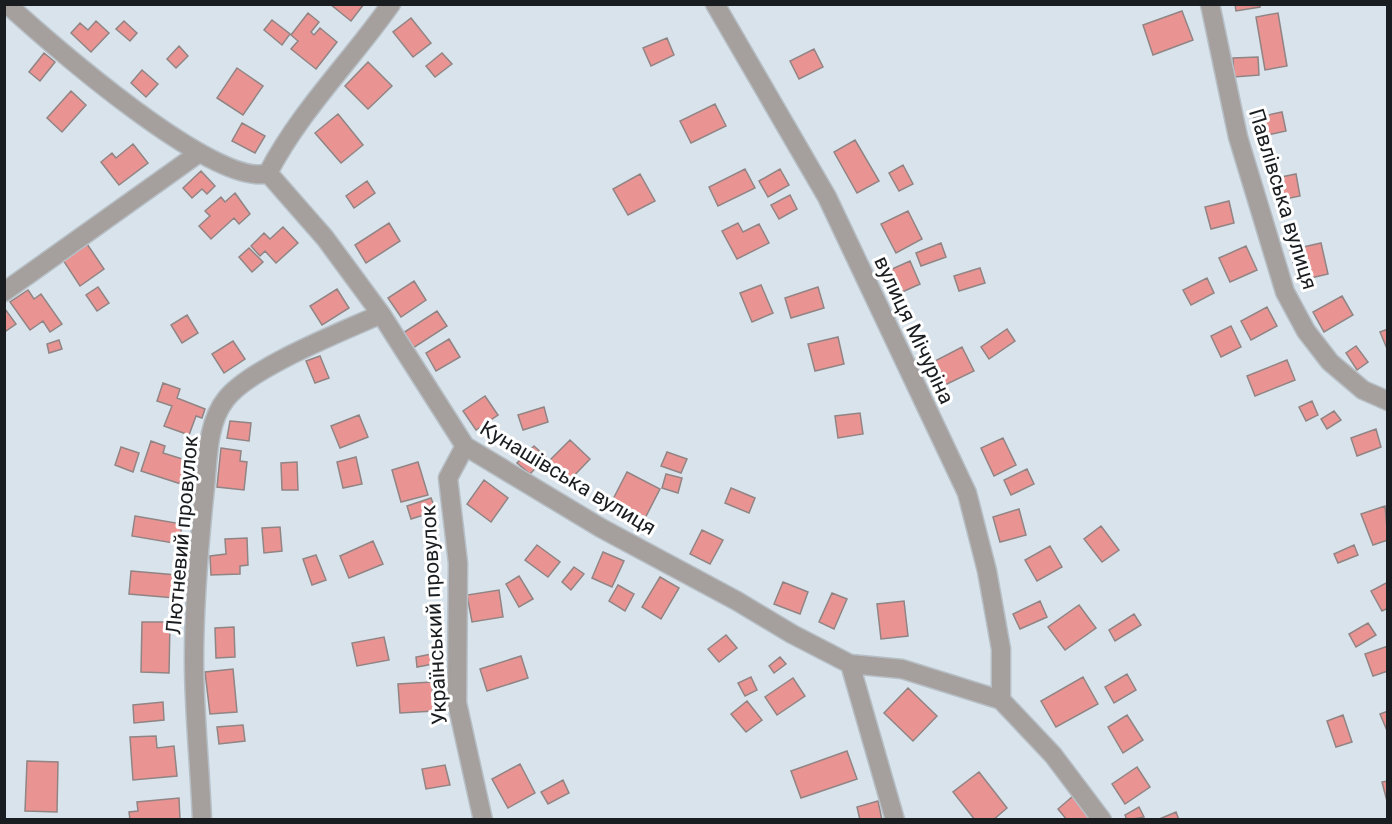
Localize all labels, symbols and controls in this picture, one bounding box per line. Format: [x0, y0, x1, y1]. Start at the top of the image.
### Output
street label: Павлівська вулиця [1244, 106, 1322, 292]
street label: вулиця Мічуріна [869, 252, 959, 408]
street label: Кунашівська вулиця [476, 416, 660, 540]
street label: Лютневий провулок [161, 434, 203, 635]
street label: Український провулок [416, 504, 452, 725]

